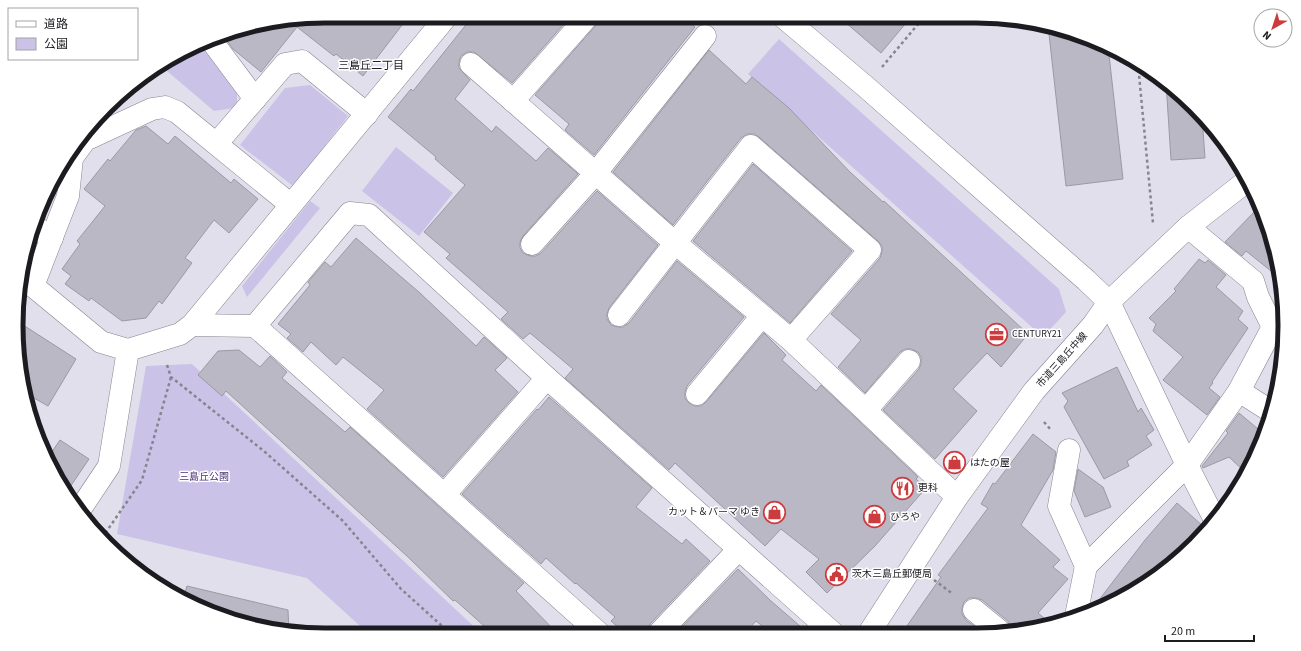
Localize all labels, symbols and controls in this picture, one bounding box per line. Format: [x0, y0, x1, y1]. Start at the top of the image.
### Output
legend [8, 8, 138, 60]
north arrow [1253, 8, 1293, 48]
text: 道路 [44, 16, 68, 33]
text: N [1259, 27, 1275, 44]
text: 公園 [44, 36, 68, 53]
district label: 三島丘二丁目 [338, 58, 404, 73]
office icon: CENTURY21 [983, 321, 1009, 347]
place label: CENTURY21 [1012, 327, 1062, 341]
street label: 市道三島丘中線 [1033, 329, 1091, 391]
shop icon: はたの屋 [942, 450, 968, 476]
place label: はたの屋 [970, 456, 1010, 470]
park label: 三島丘公園 [179, 470, 229, 484]
restaurant icon: 更科 [889, 475, 915, 501]
place label: 更科 [918, 481, 938, 495]
shop icon: カット＆パーマ ゆき [762, 499, 788, 525]
shop icon: ひろや [861, 504, 887, 530]
place label: カット＆パーマ ゆき [668, 505, 760, 519]
place label: ひろや [890, 510, 920, 524]
public building icon: 茨木三島丘郵便局 [824, 561, 850, 587]
place label: 茨木三島丘郵便局 [852, 567, 932, 581]
scale bar [1165, 617, 1254, 643]
text: 20 m [1171, 623, 1195, 640]

